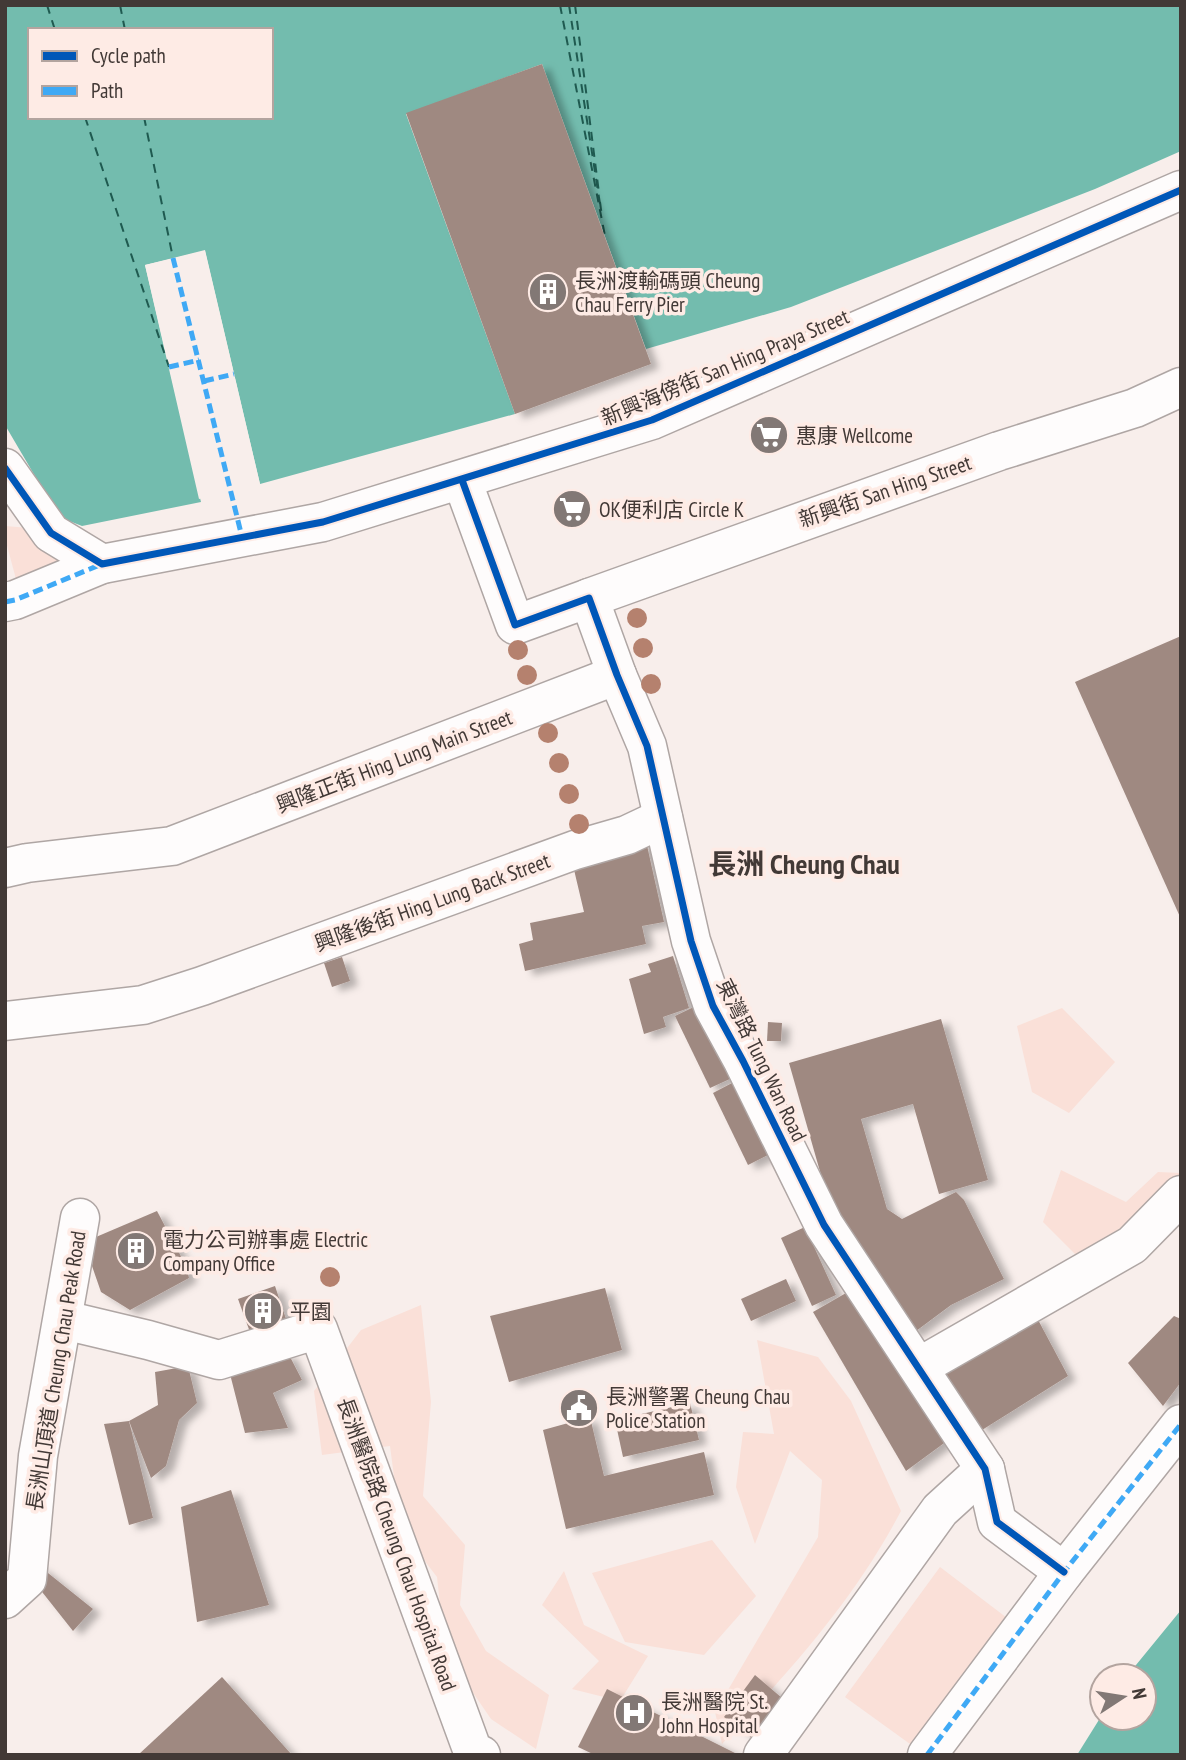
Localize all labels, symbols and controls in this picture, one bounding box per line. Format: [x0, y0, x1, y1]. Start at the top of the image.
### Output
legend [28, 28, 273, 119]
text: Cycle path [91, 42, 166, 69]
text: Path [91, 77, 123, 104]
place label: 長洲渡輸碼頭 Cheung Chau Ferry Pier [575, 267, 760, 318]
building icon: 長洲渡輸碼頭 Cheung Chau Ferry Pier [527, 271, 569, 313]
street label: 新興海傍街 San Hing Praya Street [597, 302, 853, 431]
supermarket icon: 惠康 Wellcome [748, 414, 790, 456]
place label: 惠康 Wellcome [796, 422, 913, 449]
street label: 新興街 San Hing Street [795, 449, 975, 533]
supermarket icon: OK便利店 Circle K [551, 488, 593, 530]
place label: OK便利店 Circle K [599, 496, 744, 523]
street label: 興隆正街 Hing Lung Main Street [272, 703, 516, 819]
district label: 長洲 Cheung Chau [708, 845, 900, 882]
street label: 興隆後街 Hing Lung Back Street [311, 847, 554, 957]
street label: 東灣路 Tung Wan Road [711, 974, 813, 1146]
place label: 電力公司辦事處 Electric Company Office [163, 1226, 368, 1277]
street label: 長洲山頂道 Cheung Chau Peak Road [20, 1229, 92, 1513]
building icon: 電力公司辦事處 Electric Company Office [115, 1230, 157, 1272]
building icon: 平園 [242, 1290, 284, 1332]
place label: 平園 [290, 1298, 332, 1325]
place label: 長洲警署 Cheung Chau Police Station [606, 1383, 790, 1434]
public building icon: 長洲警署 Cheung Chau Police Station [558, 1387, 600, 1429]
street label: 長洲醫院路 Cheung Chau Hospital Road [331, 1394, 463, 1694]
north arrow [1088, 1662, 1158, 1732]
text: N [1127, 1686, 1152, 1701]
place label: 長洲醫院 St. John Hospital [660, 1688, 768, 1739]
hospital icon: 長洲醫院 St. John Hospital [613, 1692, 655, 1734]

